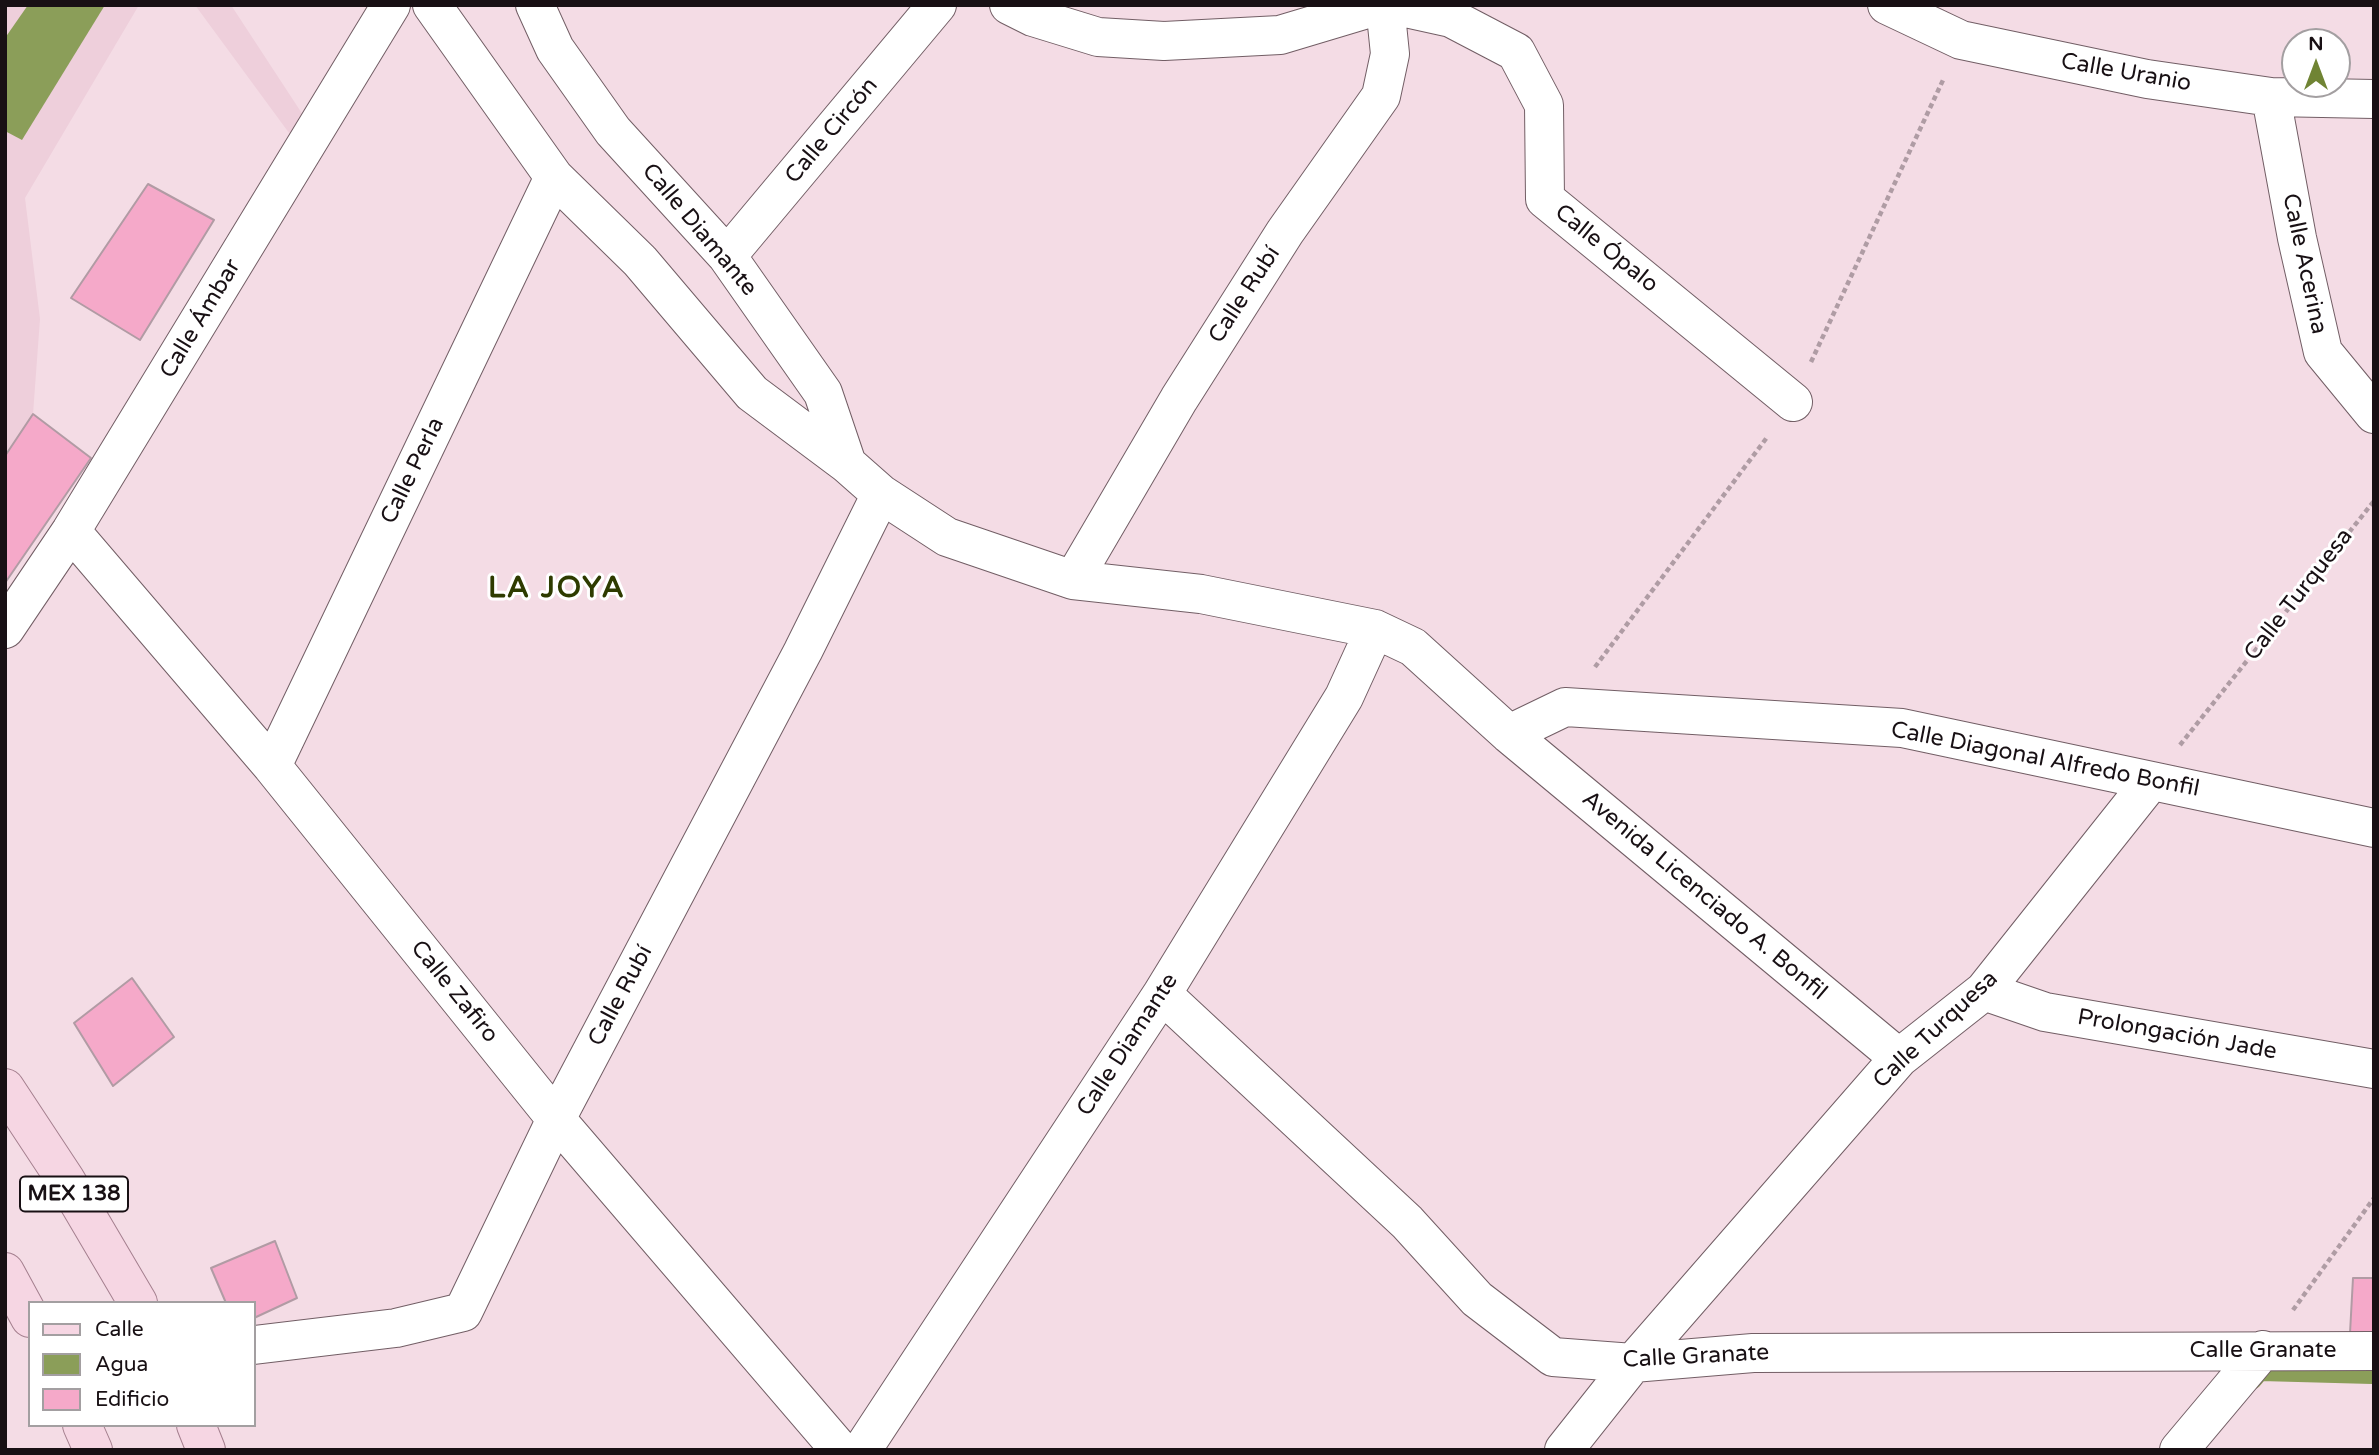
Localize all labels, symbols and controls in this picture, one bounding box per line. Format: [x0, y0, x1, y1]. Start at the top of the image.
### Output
north arrow [2281, 28, 2351, 98]
text: N [2308, 33, 2324, 55]
street label: Calle Uranio [2059, 48, 2193, 98]
street label: Calle Circón [780, 72, 884, 190]
street label: Calle Diamante [636, 158, 762, 302]
street label: Calle Acerina [2276, 191, 2332, 337]
street label: Calle Ópalo [1549, 199, 1663, 299]
street label: Calle Rubí [1203, 241, 1287, 349]
street label: Calle Ámbar [155, 255, 247, 383]
street label: Calle Perla [375, 413, 451, 529]
street label: Calle Turquesa [2239, 523, 2359, 667]
district label: LA JOYA [489, 571, 625, 607]
street label: Calle Diagonal Alfredo Bonfil [1888, 717, 2202, 803]
street label: Avenida Licenciado A. Bonfil [1576, 785, 1832, 1007]
street label: Calle Zafiro [404, 935, 504, 1049]
street label: Calle Rubí [583, 941, 659, 1051]
street label: Calle Turquesa [1868, 965, 2004, 1095]
street label: Calle Diamante [1072, 969, 1184, 1121]
street label: Prolongación Jade [2075, 1004, 2279, 1066]
road number: MEX 138 [20, 1176, 128, 1212]
legend [28, 1301, 256, 1427]
text: Calle [95, 1317, 144, 1342]
street label: Calle Granate [2190, 1337, 2336, 1365]
street label: Calle Granate [1622, 1339, 1770, 1375]
text: Agua [95, 1352, 148, 1377]
text: Edificio [95, 1387, 169, 1412]

